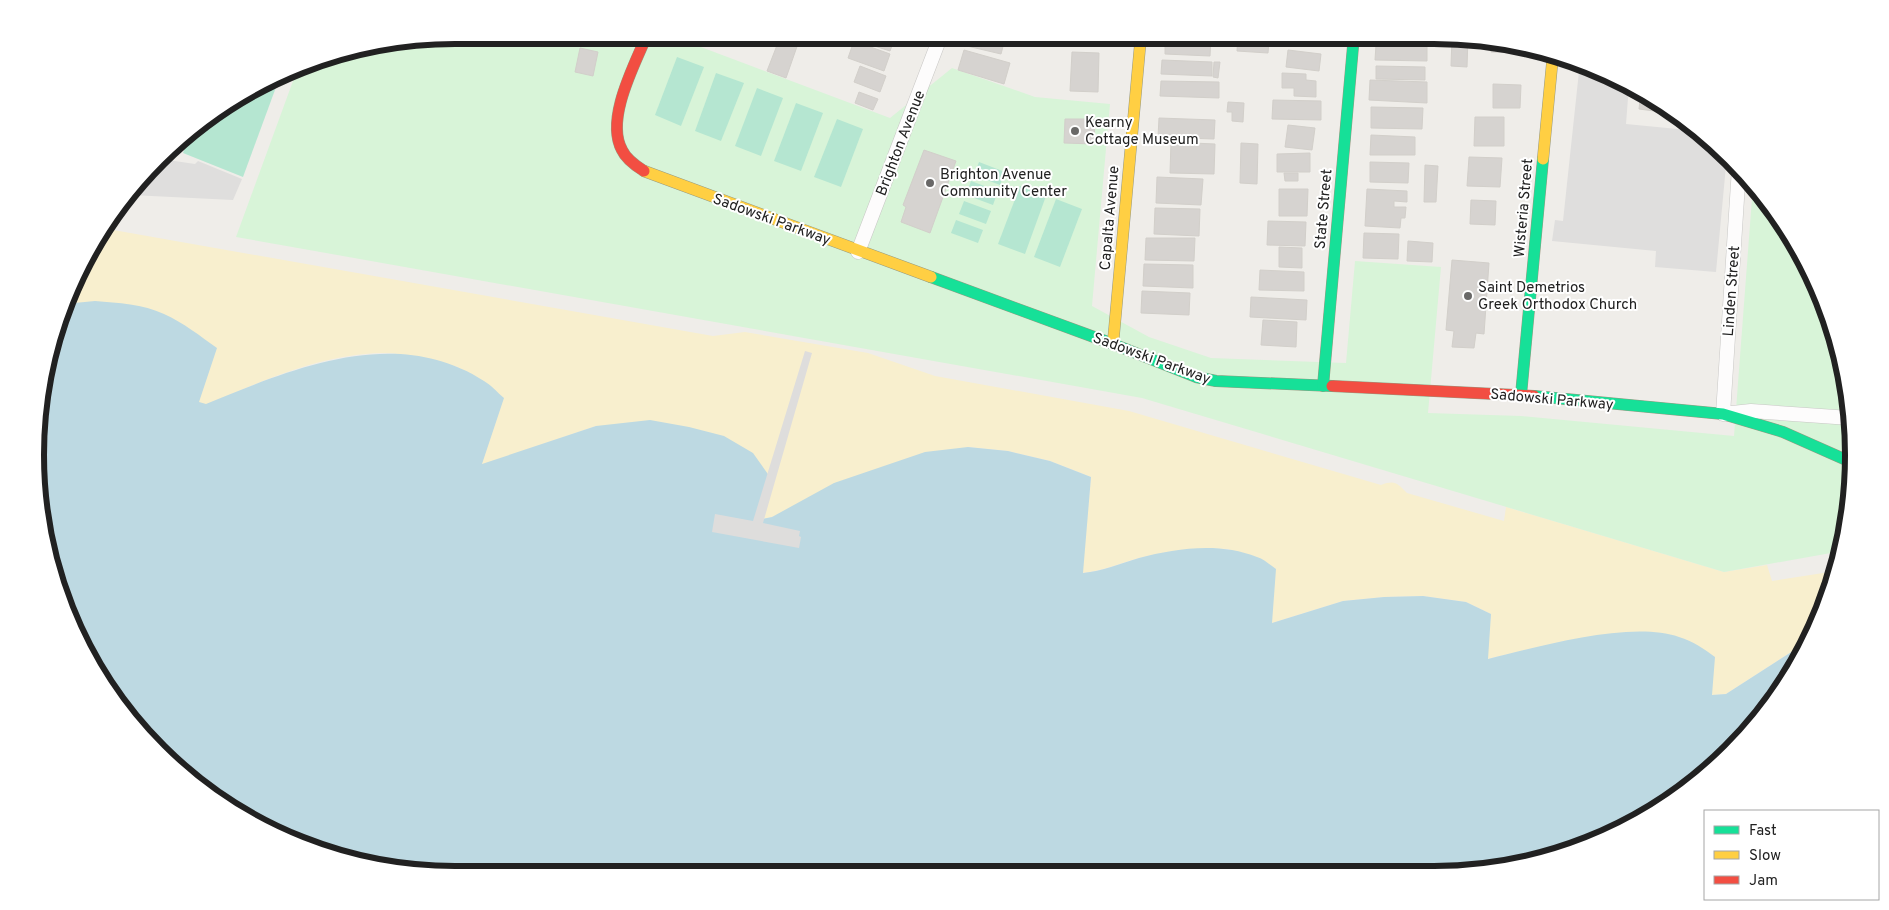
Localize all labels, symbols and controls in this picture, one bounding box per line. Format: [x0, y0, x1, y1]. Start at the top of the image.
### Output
street label: Brighton Avenue [873, 88, 930, 199]
place label: Kearny Cottage Museum [1085, 114, 1199, 150]
marker: Kearny Cottage Museum [1069, 125, 1081, 137]
street label: Wisteria Street [1511, 158, 1538, 258]
street label: Capalta Avenue [1096, 165, 1125, 271]
place label: Brighton Avenue Community Center [940, 166, 1067, 202]
street label: State Street [1312, 168, 1337, 250]
marker: Brighton Avenue Community Center [924, 177, 936, 189]
street label: Sadowski Parkway [710, 190, 833, 251]
street label: Linden Street [1720, 245, 1745, 337]
place label: Saint Demetrios Greek Orthodox Church [1478, 279, 1637, 315]
marker: Saint Demetrios Greek Orthodox Church [1462, 290, 1474, 302]
street label: Sadowski Parkway [1090, 329, 1213, 390]
street label: Sadowski Parkway [1489, 386, 1614, 415]
legend [1704, 810, 1879, 900]
text: Fast [1749, 822, 1777, 841]
text: Slow [1749, 847, 1781, 866]
text: Jam [1749, 872, 1778, 891]

